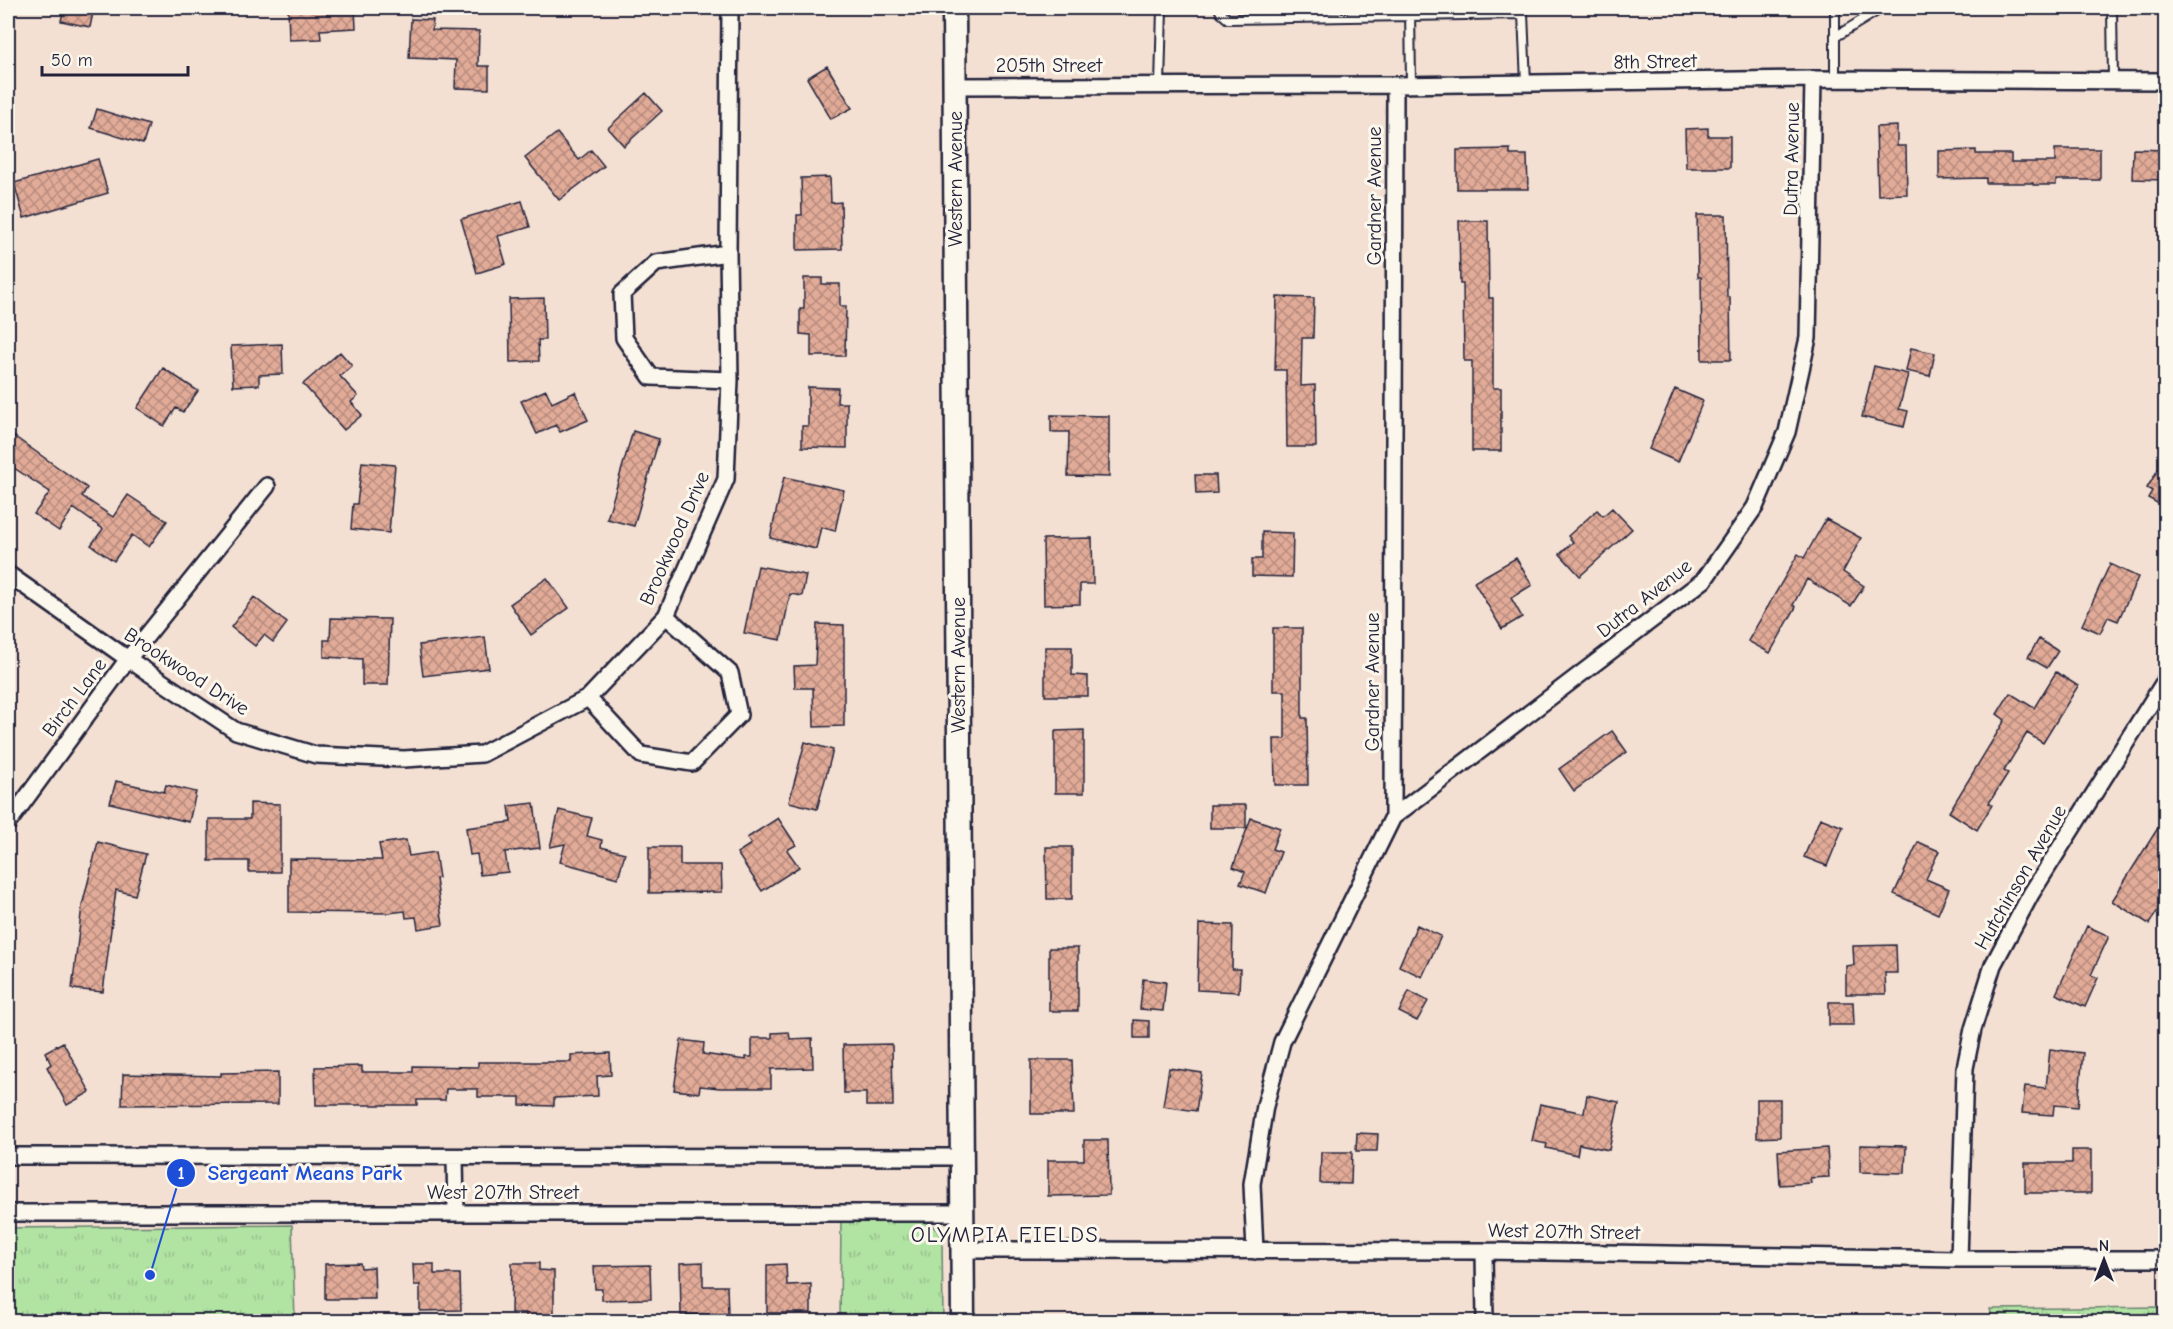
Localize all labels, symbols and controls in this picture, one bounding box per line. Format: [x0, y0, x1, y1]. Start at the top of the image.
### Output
scale bar [42, 39, 188, 77]
street label: 8th Street [1613, 49, 1698, 74]
text: 50 m [51, 50, 93, 71]
street label: 205th Street [996, 54, 1104, 77]
street label: Dutra Avenue [1779, 102, 1804, 216]
street label: Western Avenue [944, 111, 967, 247]
street label: Gardner Avenue [1363, 126, 1386, 266]
street label: Brookwood Drive [635, 468, 714, 609]
street label: Dutra Avenue [1592, 554, 1696, 643]
street label: Western Avenue [947, 597, 970, 733]
street label: Gardner Avenue [1361, 612, 1384, 752]
street label: Brookwood Drive [120, 623, 253, 720]
street label: Birch Lane [37, 653, 111, 741]
street label: Hutchinson Avenue [1970, 801, 2071, 954]
callout: Sergeant Means Park [166, 1153, 414, 1192]
text: Sergeant Means Park [208, 1161, 403, 1185]
text: 1 [177, 1163, 185, 1184]
street label: West 207th Street [427, 1181, 580, 1204]
street label: West 207th Street [1488, 1219, 1641, 1244]
district label: OLYMPIA FIELDS [911, 1222, 1099, 1248]
north arrow [2074, 1230, 2134, 1290]
text: N [2099, 1237, 2109, 1255]

